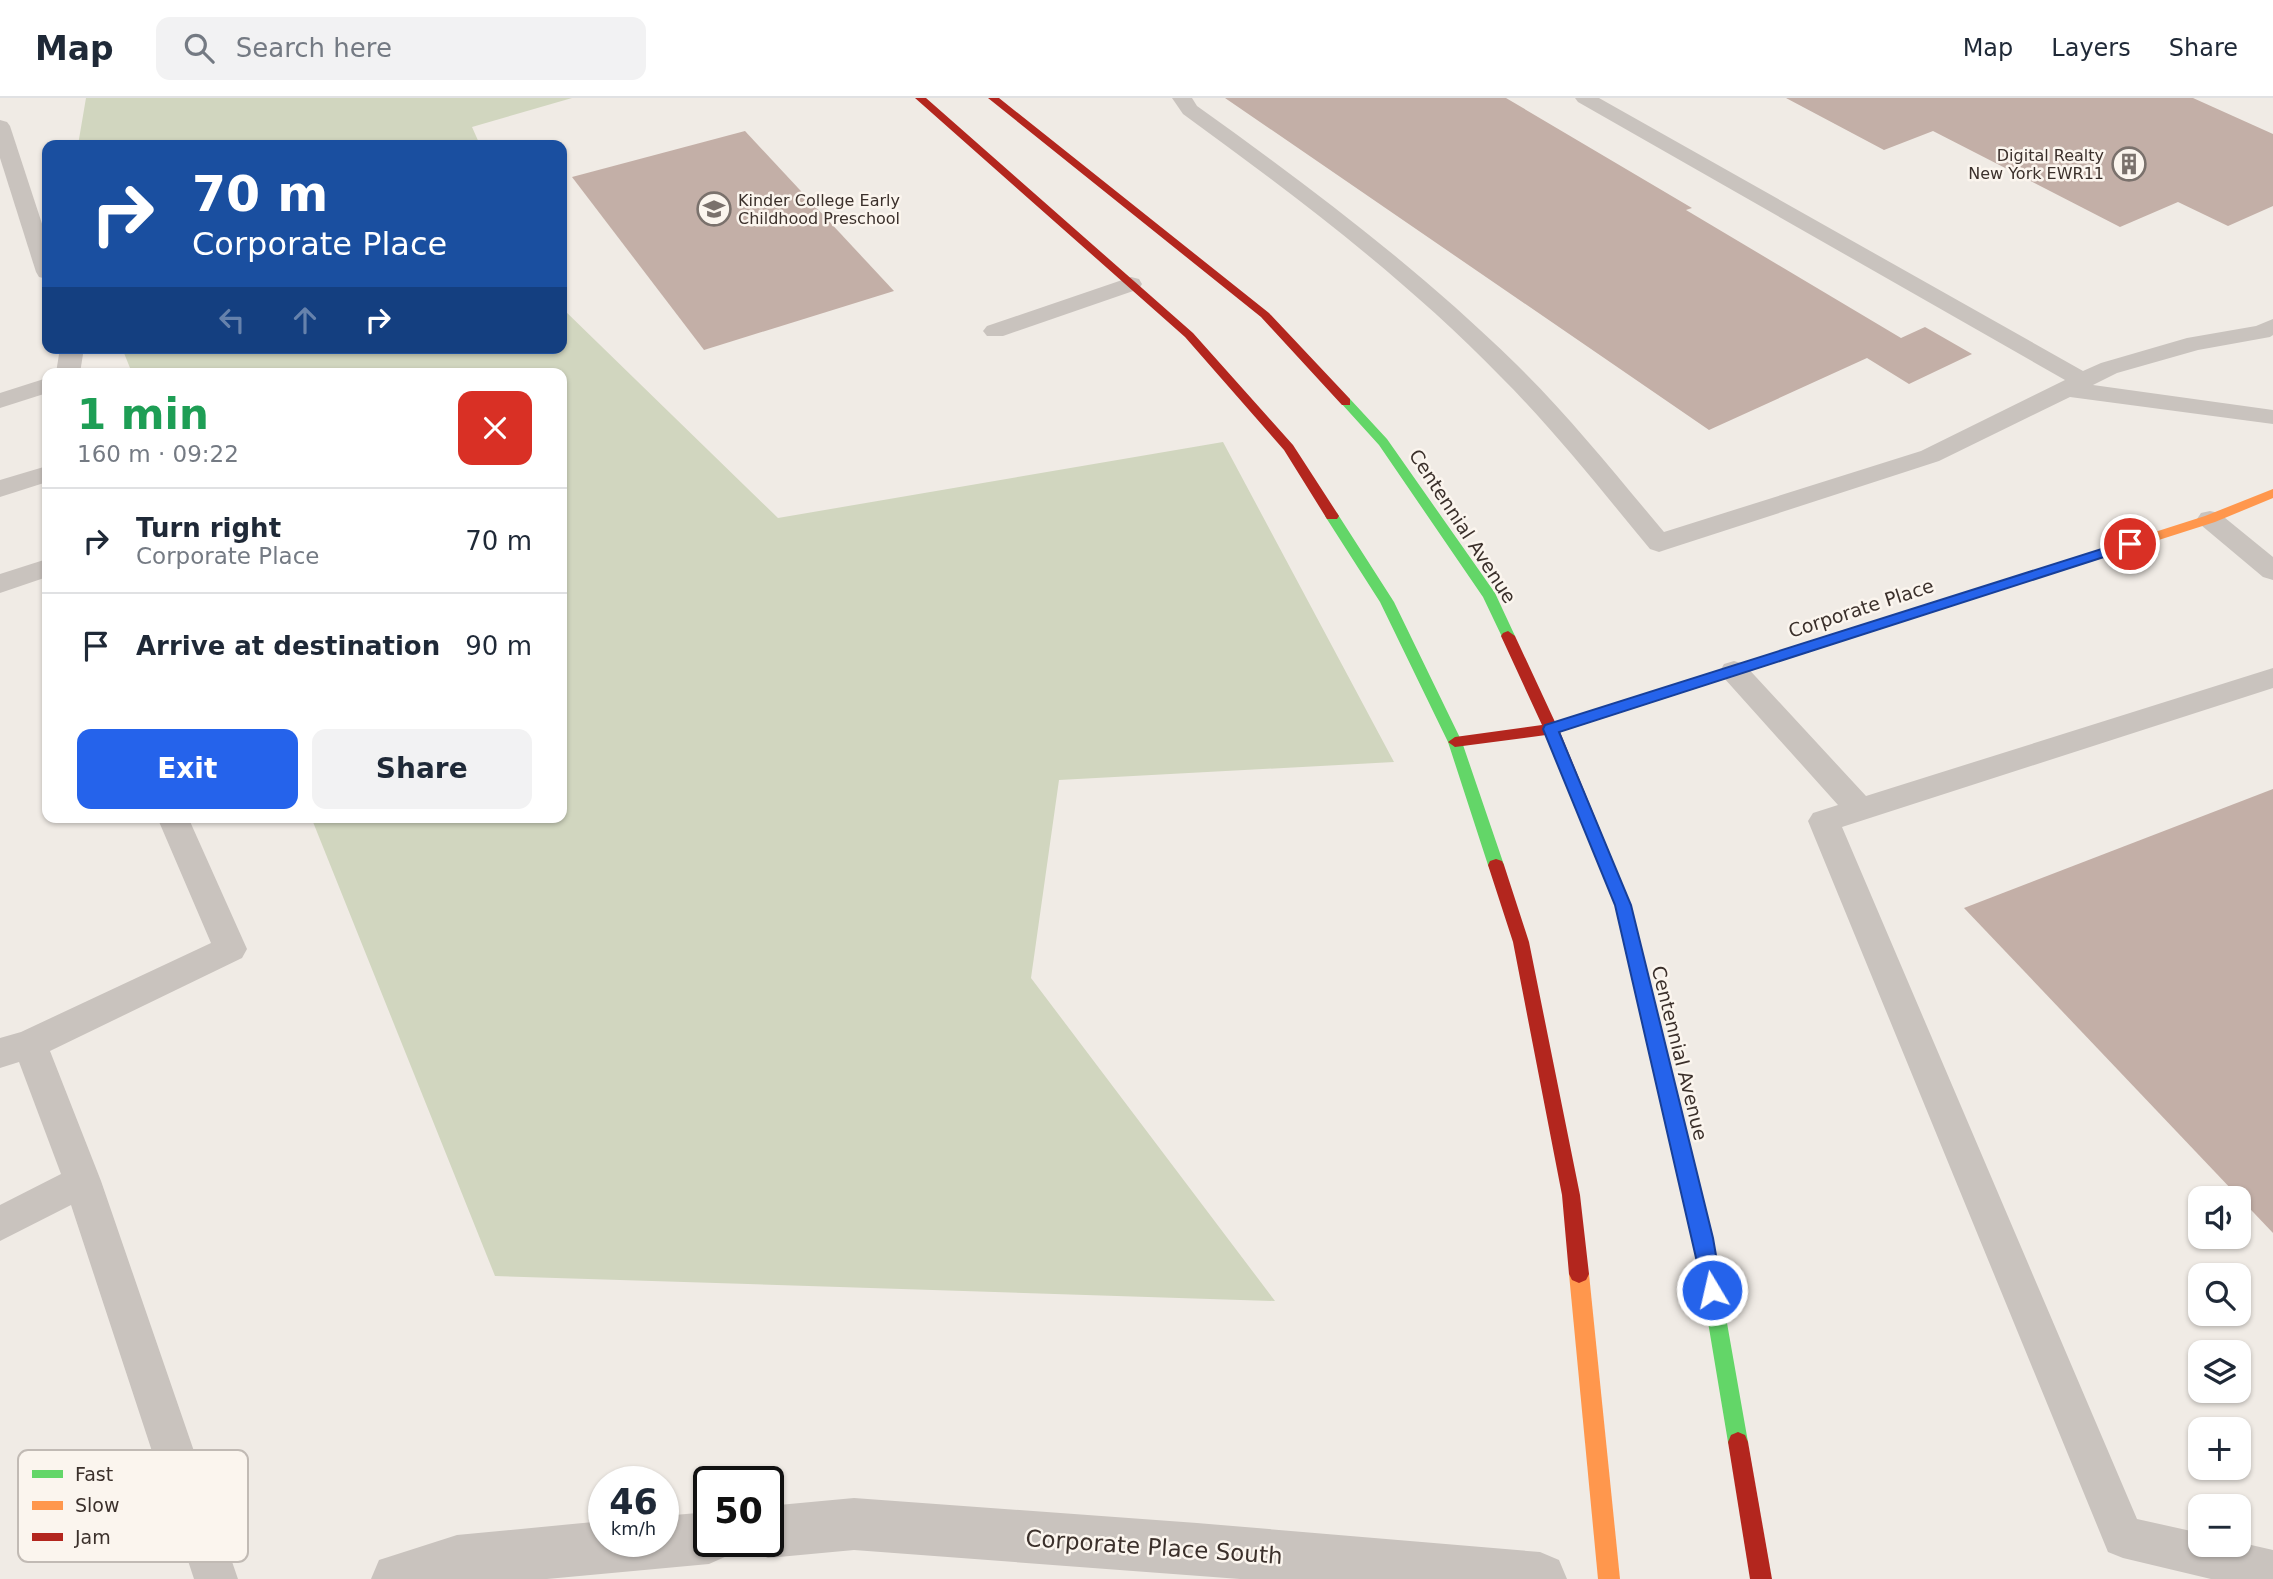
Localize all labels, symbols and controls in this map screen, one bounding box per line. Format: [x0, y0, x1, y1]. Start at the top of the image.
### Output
search box [156, 17, 646, 80]
text: Map [35, 29, 114, 68]
icon: search [180, 29, 218, 67]
text: Search here [236, 33, 392, 63]
text: Map [1963, 34, 2013, 62]
text: Layers [2051, 34, 2131, 62]
text: Share [2169, 34, 2238, 62]
building icon: Digital Realty New York EWR11 [2110, 145, 2148, 183]
place label: Digital Realty New York EWR11 [1968, 146, 2104, 183]
text: 70 m [192, 166, 328, 223]
icon: right [77, 168, 168, 259]
school or university icon: Kinder College Early Childhood Preschool [695, 190, 733, 228]
place label: Kinder College Early Childhood Preschool [738, 191, 900, 228]
text: Corporate Place [192, 225, 447, 263]
icon: left [213, 301, 251, 339]
icon: ahead [286, 301, 324, 339]
icon: right [359, 301, 397, 339]
text: 1 min [77, 390, 209, 439]
button: close [458, 391, 532, 465]
text: 160 m · 09:22 [77, 441, 239, 467]
street label: Centennial Avenue [1405, 445, 1521, 607]
text: Turn right [136, 513, 281, 543]
pin [2100, 514, 2160, 574]
icon: right [77, 522, 115, 560]
icon: arrive [2111, 525, 2149, 563]
text: 70 m [465, 526, 532, 556]
text: Corporate Place [136, 543, 319, 569]
street label: Corporate Place [1786, 574, 1936, 642]
icon: arrive [77, 627, 115, 665]
text: Arrive at destination [136, 631, 440, 661]
text: 90 m [465, 631, 532, 661]
button: Exit [77, 729, 298, 809]
button: Share [312, 729, 532, 809]
street label: Centennial Avenue [1648, 963, 1712, 1143]
map controls [2188, 1186, 2251, 1557]
button: sound [2188, 1186, 2251, 1249]
position arrow [1675, 1253, 1749, 1327]
button: search [2188, 1263, 2251, 1326]
button: layers [2188, 1340, 2251, 1403]
button: + [2188, 1417, 2251, 1480]
legend [18, 1450, 248, 1562]
text: Fast [75, 1463, 113, 1485]
speed limit sign: 50 [693, 1466, 784, 1557]
text: 46 [609, 1482, 658, 1522]
text: Slow [75, 1494, 120, 1516]
button: − [2188, 1494, 2251, 1557]
text: km/h [611, 1518, 656, 1539]
street label: Corporate Place South [1025, 1525, 1283, 1569]
text: Jam [74, 1526, 111, 1548]

